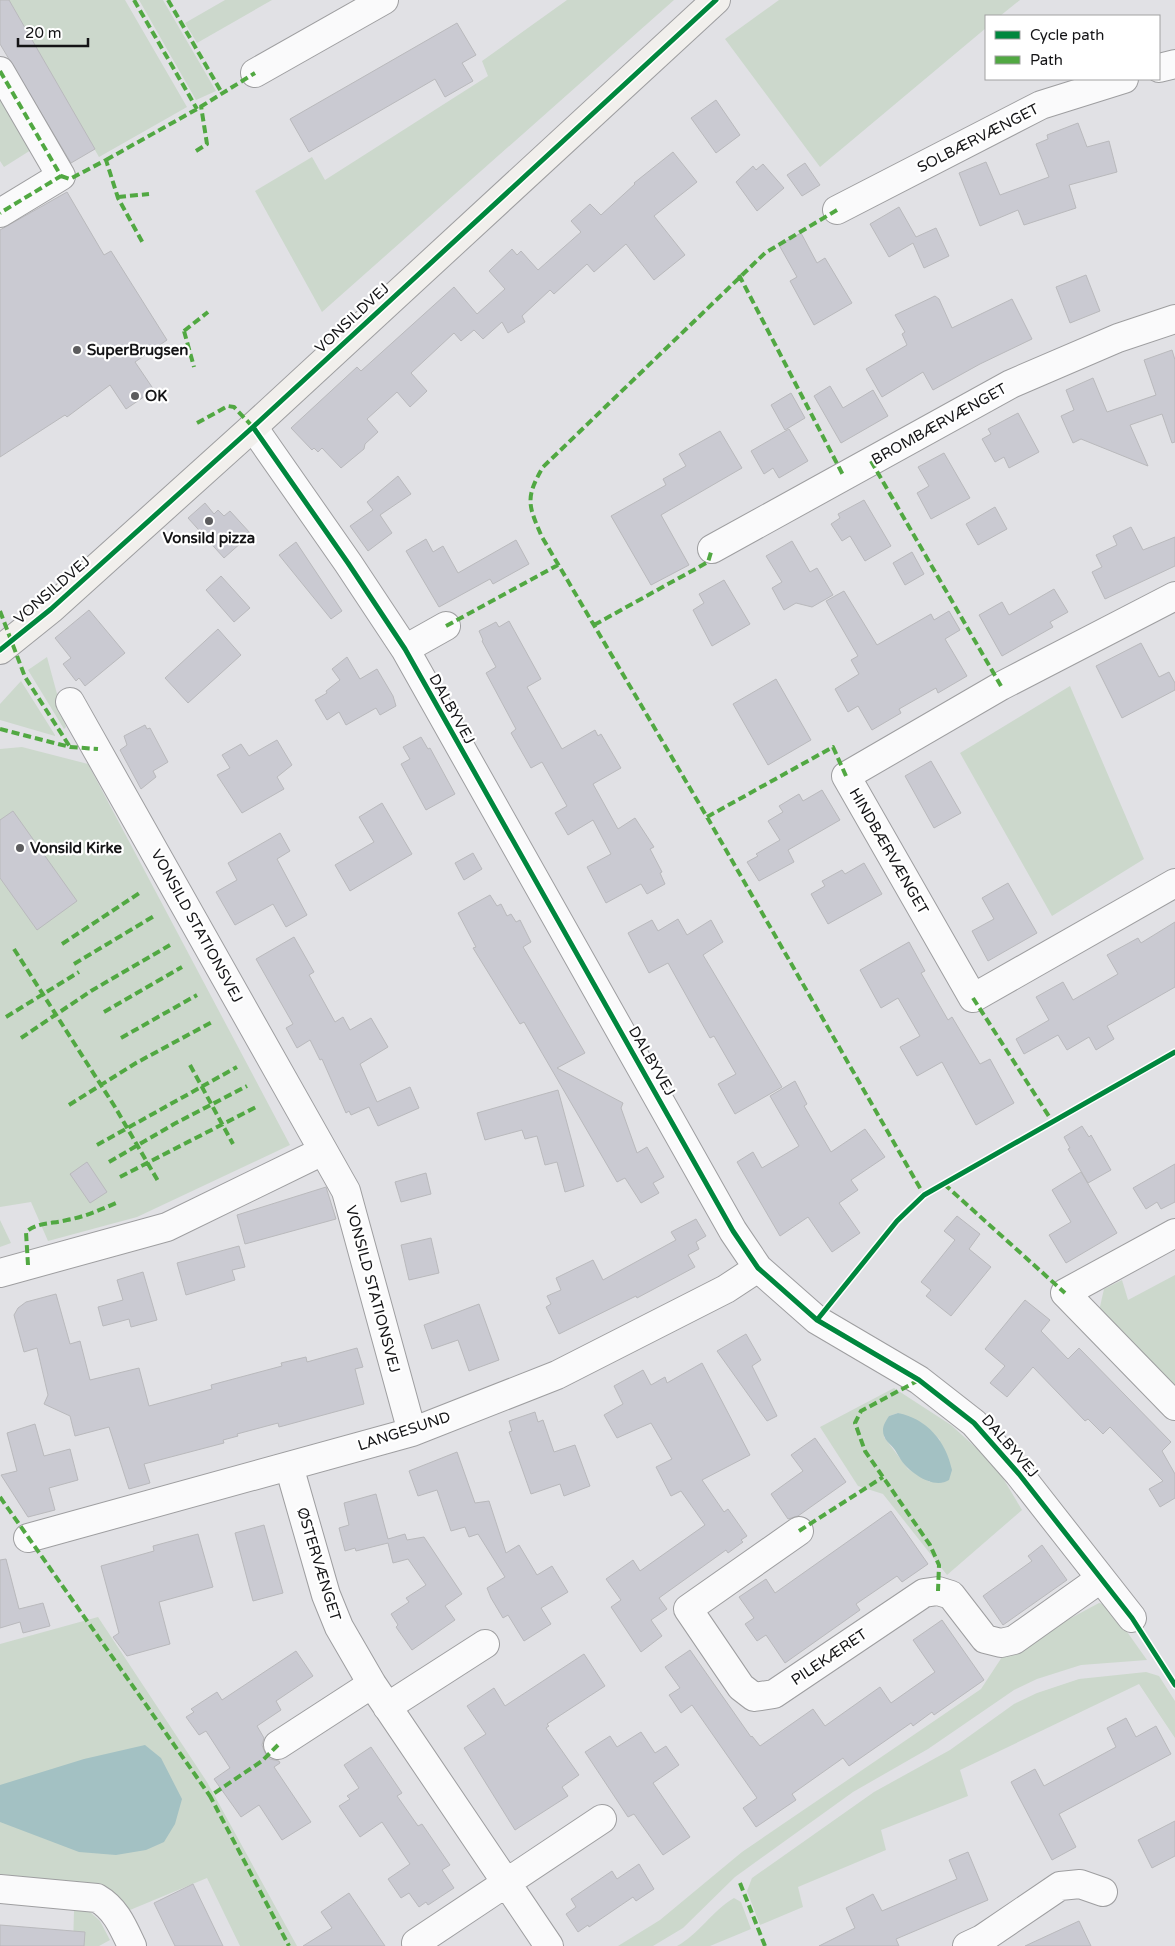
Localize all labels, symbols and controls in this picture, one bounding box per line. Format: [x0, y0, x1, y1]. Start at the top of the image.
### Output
scale bar [18, 15, 88, 47]
legend [985, 15, 1160, 80]
text: 20 m [25, 24, 62, 42]
text: Cycle path [1030, 26, 1104, 44]
text: Path [1030, 51, 1063, 69]
street label: SOLBÆRVÆNGET [914, 100, 1042, 176]
street label: VONSILDVEJ [311, 279, 393, 357]
place label: SuperBrugsen [87, 341, 188, 360]
marker: SuperBrugsen [71, 344, 83, 356]
street label: BROMBÆRVÆNGET [868, 379, 1010, 469]
place label: OK [145, 387, 167, 405]
marker: OK [129, 390, 141, 402]
marker: Vonsild pizza [203, 515, 215, 527]
place label: Vonsild pizza [163, 529, 255, 548]
street label: VONSILDVEJ [10, 552, 94, 628]
street label: DALBYVEJ [425, 671, 479, 747]
street label: HINDBÆRVÆNGET [845, 785, 933, 917]
place label: Vonsild Kirke [30, 839, 122, 857]
marker: Vonsild Kirke [14, 842, 26, 854]
street label: VONSILD STATIONSVEJ [147, 846, 247, 1006]
street label: DALBYVEJ [625, 1023, 679, 1099]
street label: VONSILD STATIONSVEJ [342, 1203, 404, 1375]
street label: LANGESUND [355, 1408, 453, 1454]
street label: DALBYVEJ [978, 1411, 1042, 1481]
street label: ØSTERVÆNGET [293, 1505, 345, 1623]
street label: PILEKÆRET [788, 1625, 870, 1689]

